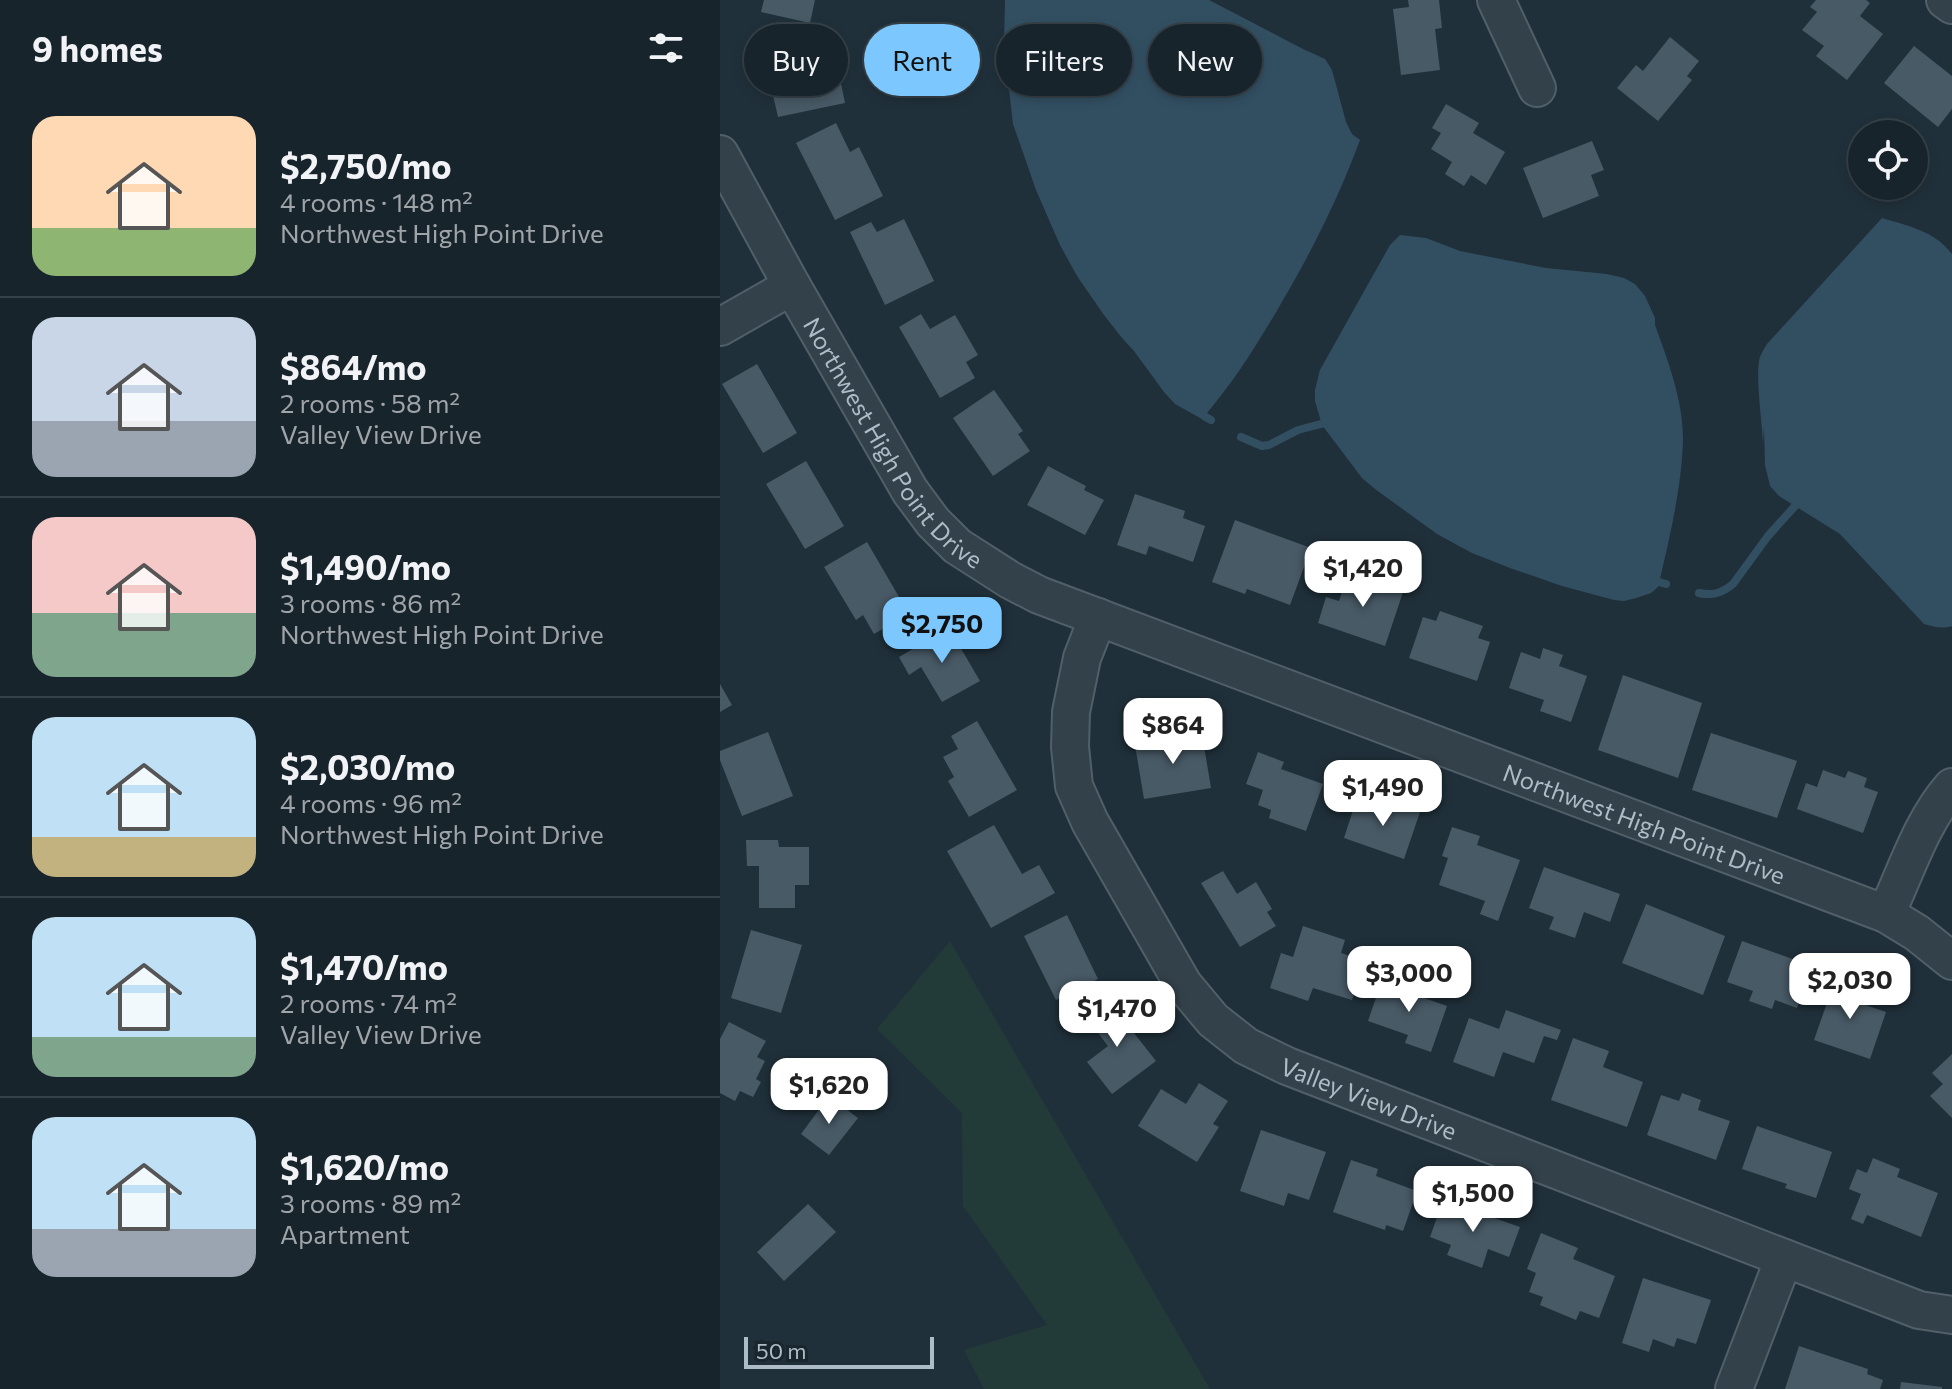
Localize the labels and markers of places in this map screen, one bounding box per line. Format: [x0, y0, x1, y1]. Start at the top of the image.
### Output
pin: $1,420 [1298, 541, 1428, 609]
pin: $2,750 [877, 597, 1007, 665]
pin: $864 [1126, 698, 1220, 766]
pin: $1,490 [1318, 760, 1448, 828]
pin: $3,000 [1344, 946, 1474, 1014]
pin: $2,030 [1785, 953, 1915, 1021]
pin: $1,470 [1052, 981, 1182, 1049]
pin: $1,620 [764, 1058, 894, 1126]
pin: $1,500 [1408, 1166, 1538, 1234]

